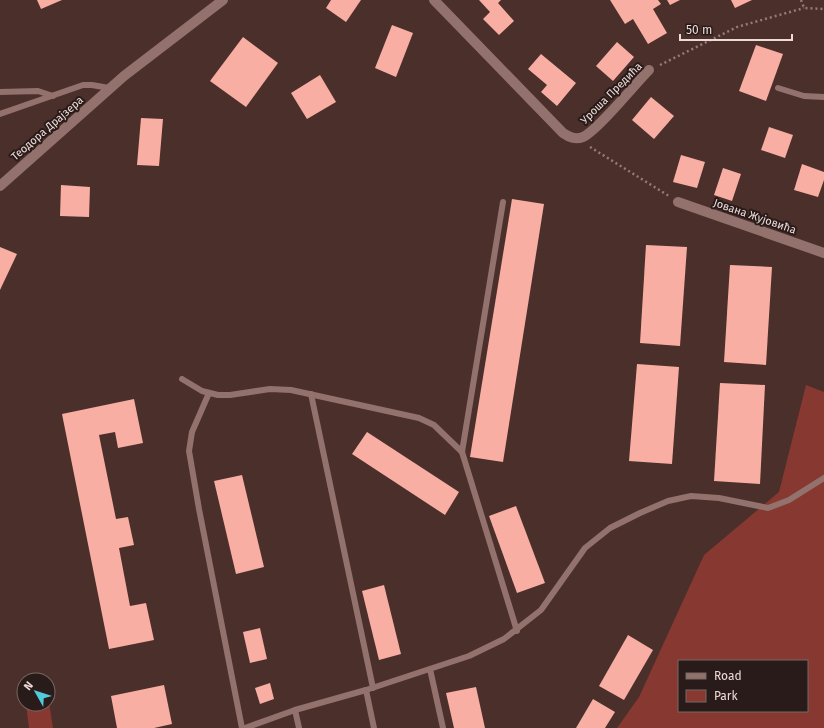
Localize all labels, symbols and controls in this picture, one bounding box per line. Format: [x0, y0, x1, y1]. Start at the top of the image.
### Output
scale bar [680, 16, 792, 42]
text: 50 m [686, 23, 712, 37]
street label: Уроша Предића [578, 60, 645, 127]
street label: Теодора Драјзера [9, 94, 86, 163]
street label: Јована Жујовића [712, 196, 798, 237]
legend [678, 660, 808, 712]
text: Road [714, 669, 742, 683]
north arrow [16, 672, 56, 712]
text: N [21, 679, 36, 693]
text: Park [714, 689, 738, 703]

